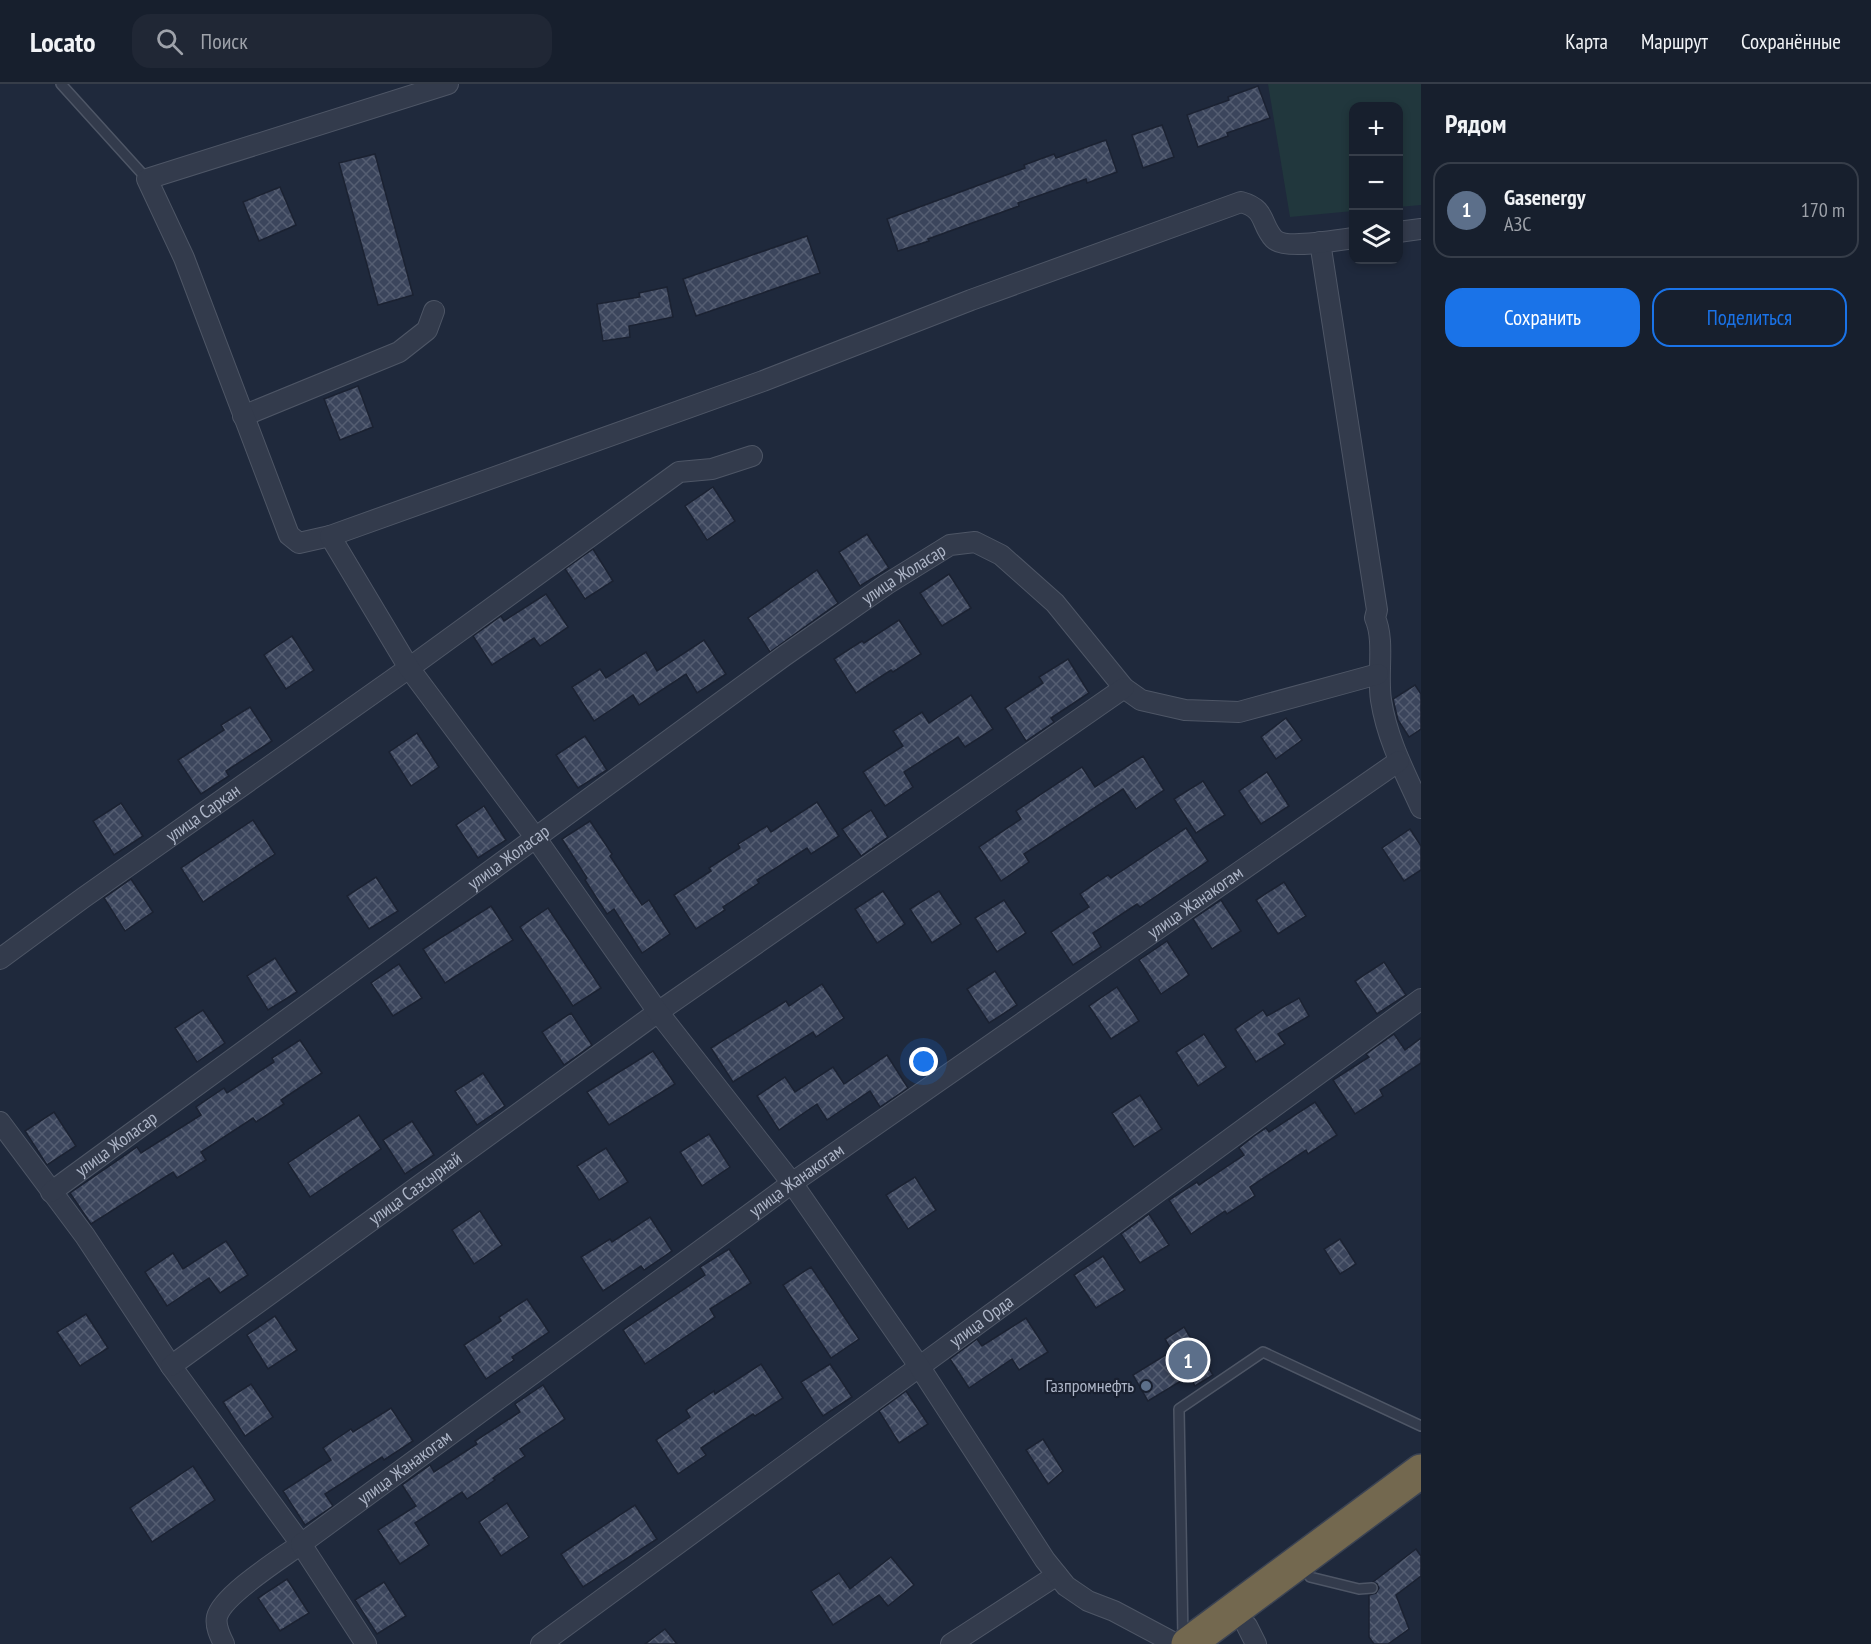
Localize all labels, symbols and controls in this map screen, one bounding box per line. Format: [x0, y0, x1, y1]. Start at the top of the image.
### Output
search box [132, 14, 552, 68]
text: Locato [30, 23, 96, 60]
icon: search [153, 25, 186, 58]
text: Поиск [201, 27, 248, 55]
text: Карта [1565, 28, 1608, 55]
text: Маршрут [1641, 28, 1708, 55]
text: Сохранённые [1741, 28, 1841, 55]
map controls [1349, 102, 1403, 264]
button: + [1349, 102, 1403, 156]
text: Рядом [1445, 107, 1506, 140]
button: − [1349, 156, 1403, 210]
text: Gasenergy [1504, 183, 1586, 211]
text: 1 [1462, 197, 1471, 223]
text: 170 m [1801, 197, 1845, 223]
button: layers [1349, 210, 1403, 264]
text: АЗС [1504, 211, 1531, 237]
button: Сохранить [1445, 288, 1640, 347]
button: Поделиться [1652, 288, 1847, 347]
street label: улица Жоласар [857, 538, 950, 609]
street label: улица Саркан [161, 779, 245, 847]
street label: улица Жоласар [463, 819, 554, 894]
street label: улица Жанакогам [1143, 861, 1247, 943]
your location [909, 1047, 938, 1076]
street label: улица Жоласар [71, 1106, 162, 1181]
street label: улица Жанакогам [744, 1138, 848, 1222]
street label: улица Сазсырнай [364, 1147, 466, 1230]
street label: улица Орда [945, 1290, 1018, 1352]
pin: 1 [1168, 1338, 1208, 1382]
place label: Газпромнефть [1046, 1374, 1134, 1397]
marker: Газпромнефть [1139, 1379, 1153, 1393]
street label: улица Жанакогам [353, 1425, 456, 1510]

